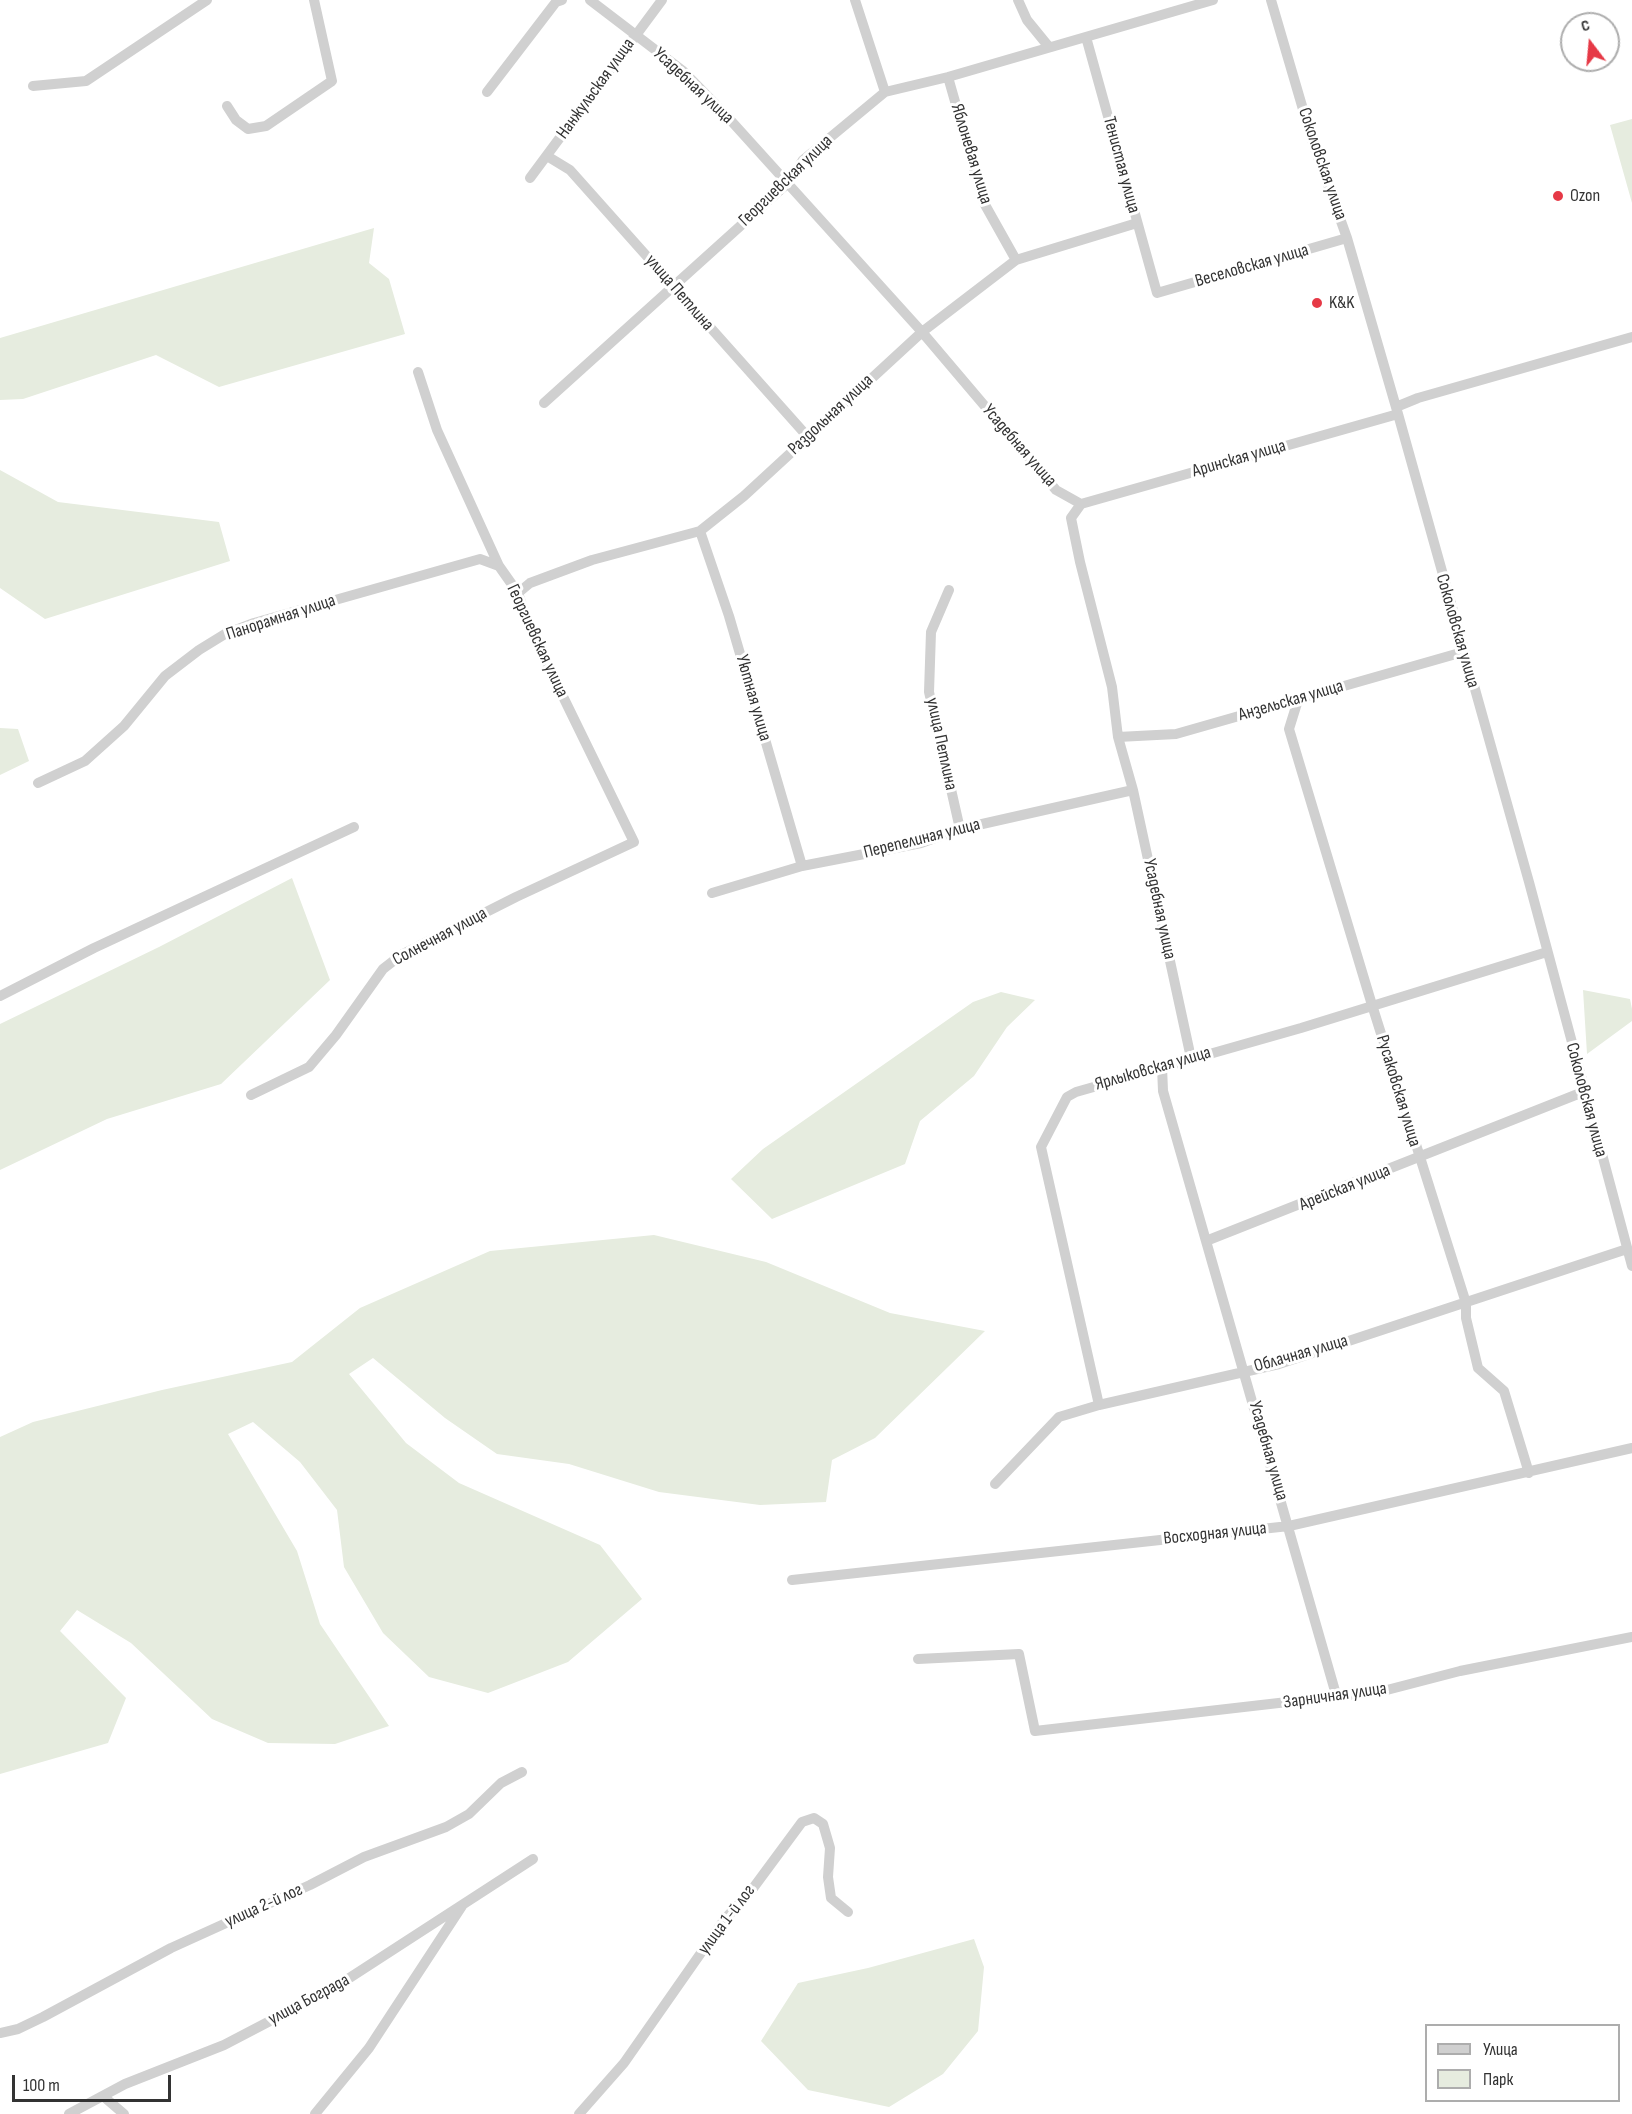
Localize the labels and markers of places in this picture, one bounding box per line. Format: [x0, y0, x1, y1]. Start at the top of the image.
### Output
place label: Ozon [1570, 185, 1600, 207]
marker: Ozon [1551, 189, 1565, 203]
place label: K&K [1329, 292, 1354, 314]
marker: K&K [1310, 296, 1324, 310]

